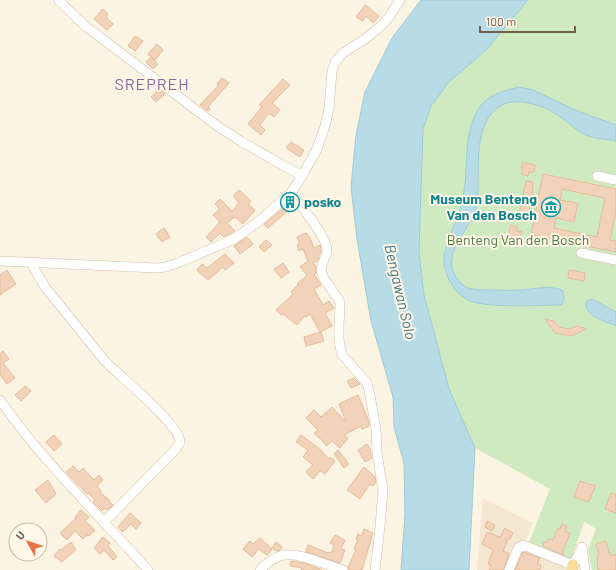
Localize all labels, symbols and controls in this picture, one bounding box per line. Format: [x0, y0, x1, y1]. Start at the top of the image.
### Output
scale bar [480, 8, 575, 34]
text: 100 m [486, 14, 516, 28]
district label: SREPREH [114, 74, 190, 93]
place label: Museum Benteng Van den Bosch [430, 190, 537, 223]
building icon: posko [279, 191, 301, 213]
place label: posko [304, 193, 342, 210]
museum icon: Museum Benteng Van den Bosch [540, 196, 562, 218]
park label: Benteng Van den Bosch [447, 231, 589, 248]
water label: Bengawan Solo [381, 242, 421, 341]
north arrow [8, 522, 48, 562]
text: U [13, 528, 27, 542]

